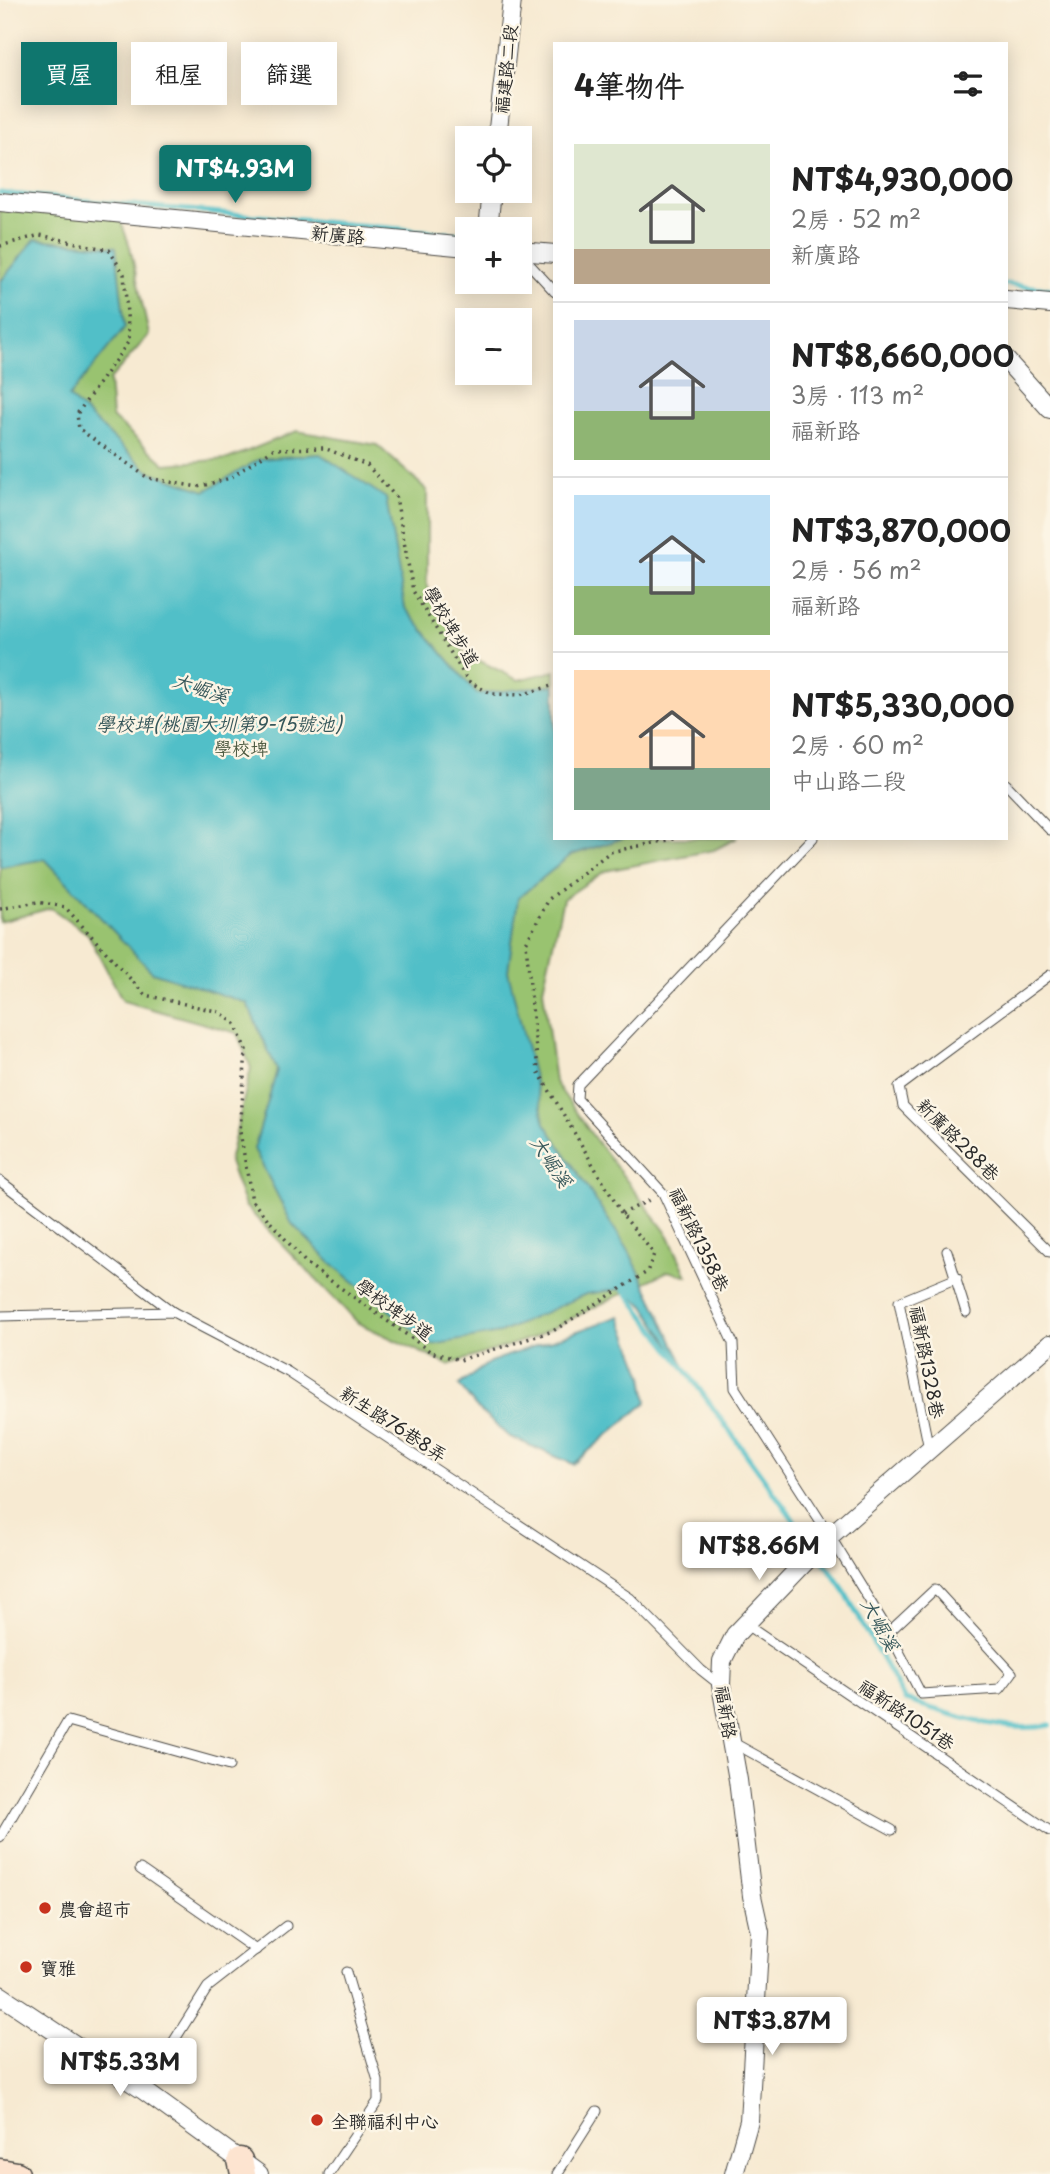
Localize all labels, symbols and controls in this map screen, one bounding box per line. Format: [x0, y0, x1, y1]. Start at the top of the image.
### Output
street label: 福建路二段 [487, 23, 523, 115]
chip: 買屋 [21, 42, 117, 105]
chip: 租屋 [131, 42, 227, 105]
chip: 篩選 [241, 42, 337, 105]
text: 4筆物件 [574, 62, 684, 107]
icon: filters [949, 65, 987, 103]
map controls [455, 126, 532, 385]
button: locate [455, 126, 532, 203]
pin: NT$4.93M [163, 146, 307, 205]
text: NT$4.93M [175, 150, 295, 185]
text: NT$4,930,000 [791, 156, 1013, 201]
icon: home [630, 172, 714, 256]
text: 2房 · 52 m² [791, 201, 921, 236]
button: + [455, 217, 532, 294]
street label: 新廣路 [310, 218, 366, 250]
text: 新廣路 [791, 236, 860, 271]
button: − [455, 308, 532, 385]
text: NT$8,660,000 [791, 332, 1014, 377]
icon: home [630, 348, 714, 432]
text: 3房 · 113 m² [791, 377, 924, 412]
text: 福新路 [791, 412, 860, 447]
text: NT$3,870,000 [791, 507, 1011, 552]
icon: home [630, 523, 714, 607]
text: 2房 · 56 m² [791, 552, 922, 587]
street label: 學校埤步道 [417, 580, 487, 672]
text: 福新路 [791, 587, 860, 622]
water label: 大崛溪 [170, 665, 233, 709]
text: NT$5,330,000 [791, 682, 1015, 727]
icon: home [630, 698, 714, 782]
water label: 學校埤(桃園大圳第9-15號池) [96, 709, 344, 737]
text: 2房 · 60 m² [791, 727, 924, 762]
park label: 學校埤 [214, 734, 268, 761]
text: 中山路二段 [791, 762, 906, 797]
street label: 新廣路288巷 [911, 1091, 1007, 1187]
water label: 大崛溪 [524, 1130, 580, 1193]
street label: 福新路1358巷 [663, 1182, 737, 1296]
street label: 學校埤步道 [351, 1272, 439, 1346]
street label: 福新路1328巷 [904, 1303, 952, 1421]
street label: 新生路76巷8弄 [335, 1378, 453, 1468]
pin: NT$8.66M [687, 1522, 831, 1582]
text: NT$8.66M [698, 1527, 820, 1562]
water label: 大崛溪 [855, 1592, 908, 1657]
street label: 福新路1051巷 [853, 1672, 961, 1756]
street label: 福新路 [709, 1683, 745, 1741]
place label: 農會超市 [59, 1895, 131, 1922]
marker: 農會超市 [37, 1900, 53, 1916]
place label: 寶雅 [40, 1954, 76, 1981]
marker: 寶雅 [18, 1959, 34, 1975]
pin: NT$3.87M [700, 1997, 844, 2057]
text: NT$3.87M [713, 2002, 831, 2037]
pin: NT$5.33M [48, 2038, 192, 2098]
text: NT$5.33M [60, 2043, 180, 2078]
place label: 全聯福利中心 [331, 2107, 439, 2134]
marker: 全聯福利中心 [309, 2112, 325, 2128]

